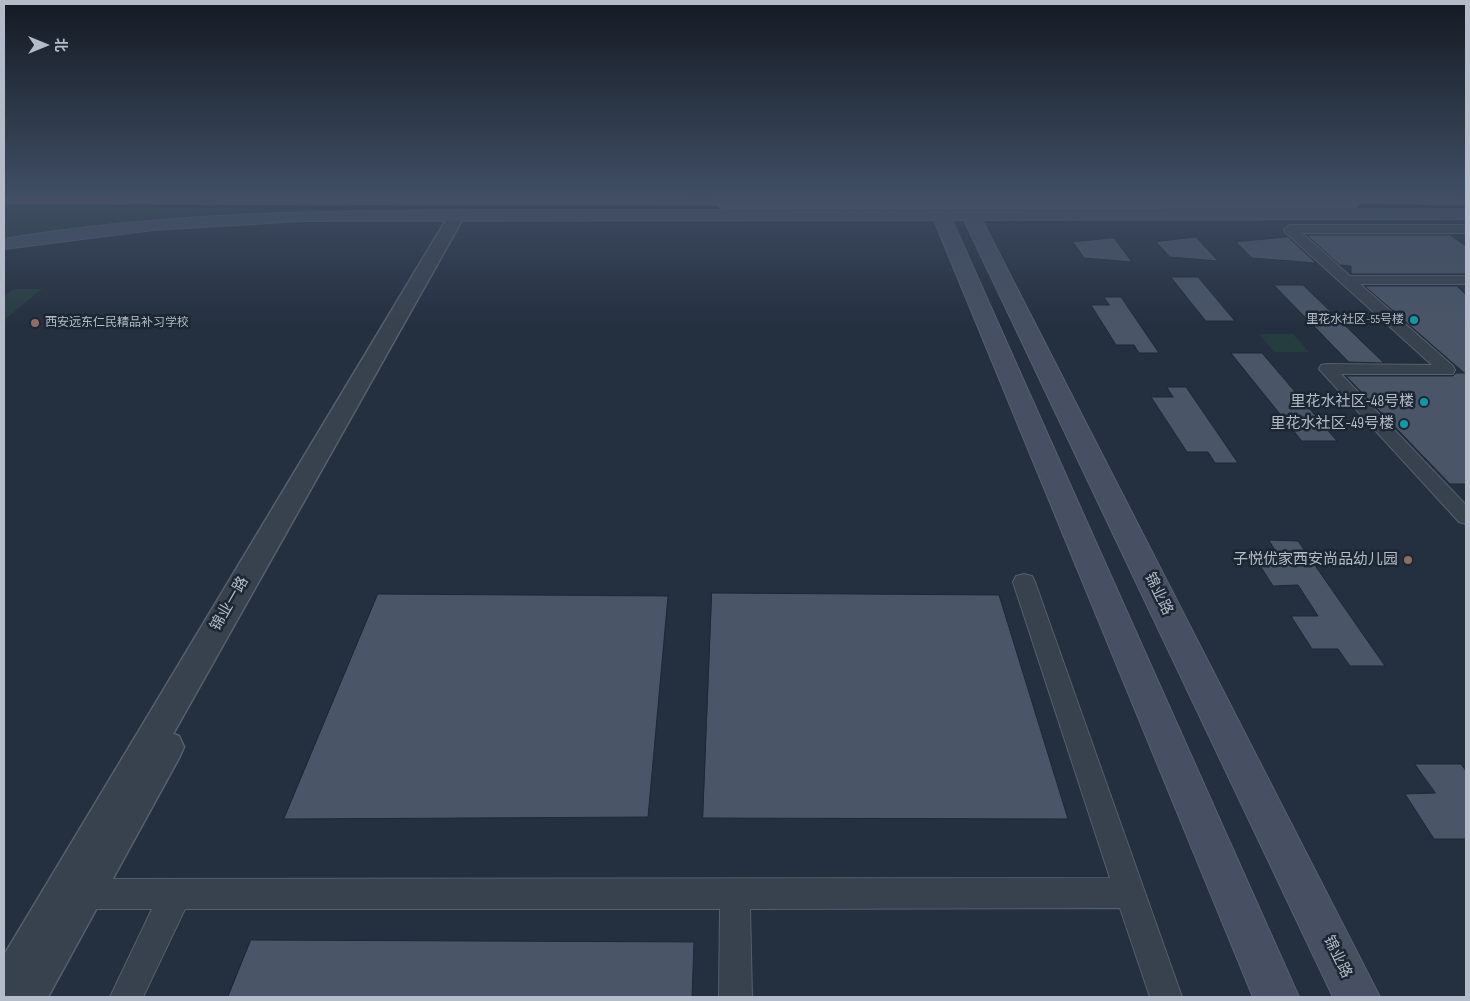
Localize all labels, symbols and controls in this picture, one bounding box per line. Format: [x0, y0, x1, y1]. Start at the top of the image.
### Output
north arrow [20, 20, 70, 70]
text: 北 [52, 38, 69, 52]
place label: 里花水社区-55号楼 [1306, 313, 1404, 327]
marker: 里花水社区-55号楼 [1408, 314, 1420, 326]
place label: 西安远东仁民精品补习学校 [45, 316, 189, 330]
marker: 西安远东仁民精品补习学校 [29, 317, 41, 329]
place label: 里花水社区-48号楼 [1291, 393, 1414, 411]
marker: 里花水社区-48号楼 [1418, 396, 1430, 408]
place label: 里花水社区-49号楼 [1271, 415, 1394, 433]
marker: 里花水社区-49号楼 [1398, 418, 1410, 430]
place label: 子悦优家西安尚品幼儿园 [1233, 551, 1398, 569]
marker: 子悦优家西安尚品幼儿园 [1402, 554, 1414, 566]
street label: 锦业路 [1140, 570, 1176, 618]
street label: 锦业一路 [207, 574, 253, 634]
street label: 锦业路 [1319, 933, 1355, 981]

